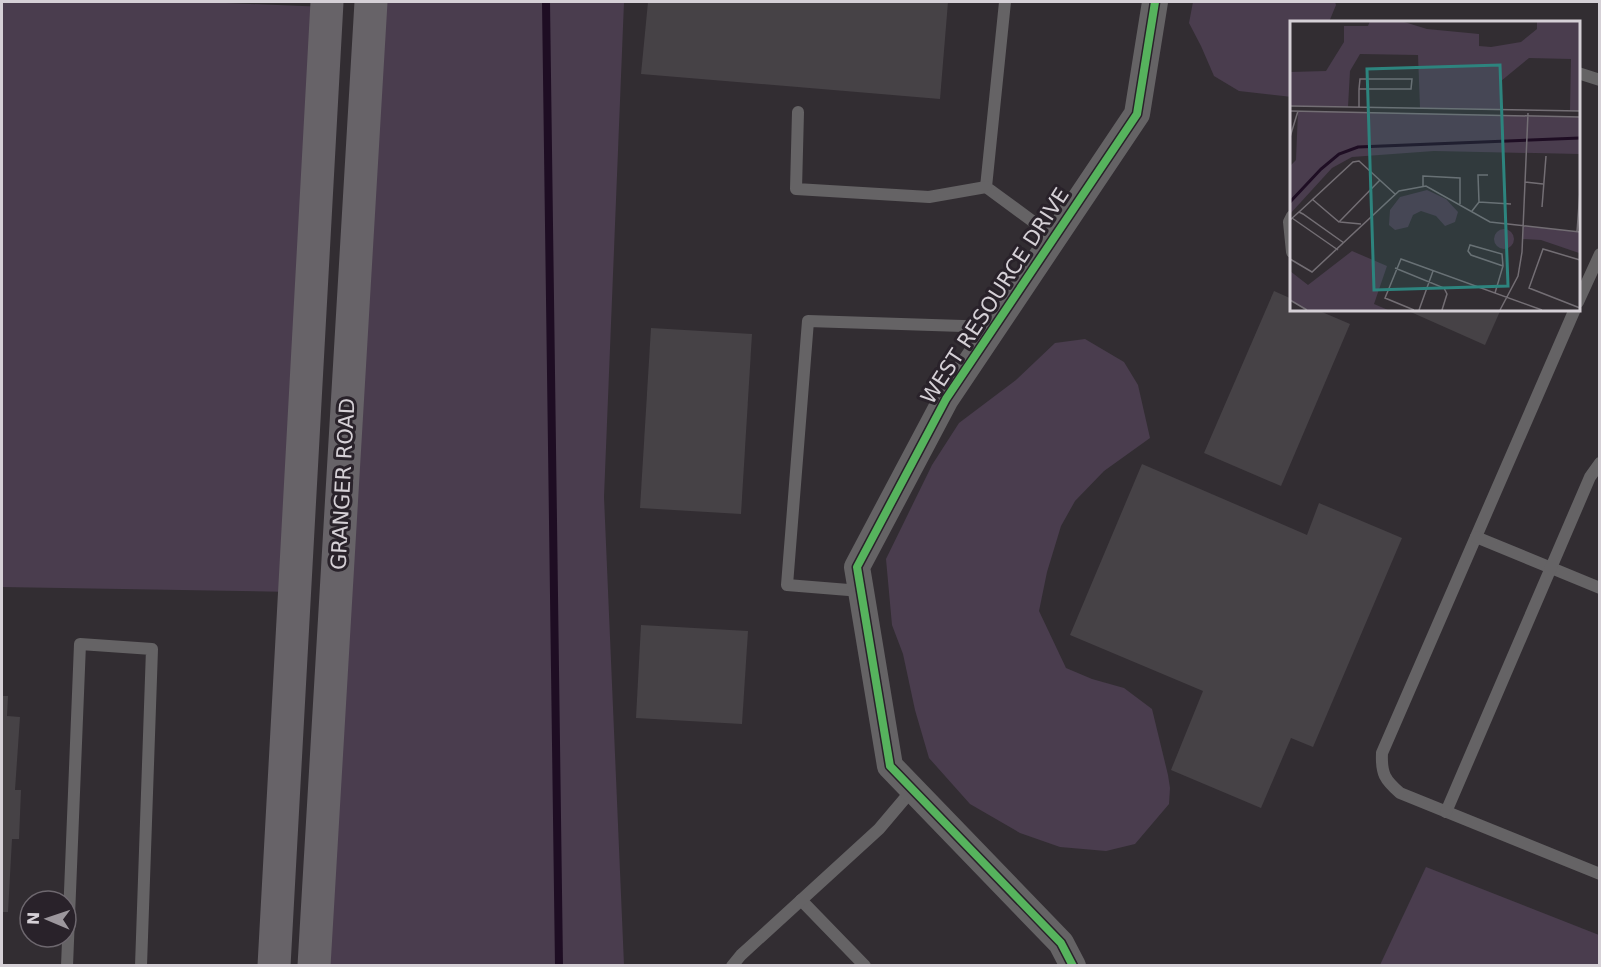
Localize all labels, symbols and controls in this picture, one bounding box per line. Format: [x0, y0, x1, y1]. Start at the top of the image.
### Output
inset map [1290, 21, 1580, 310]
street label: WEST RESOURCE DRIVE [916, 183, 1074, 409]
street label: GRANGER ROAD [327, 397, 359, 571]
north arrow [18, 889, 78, 949]
text: N [24, 911, 43, 926]

